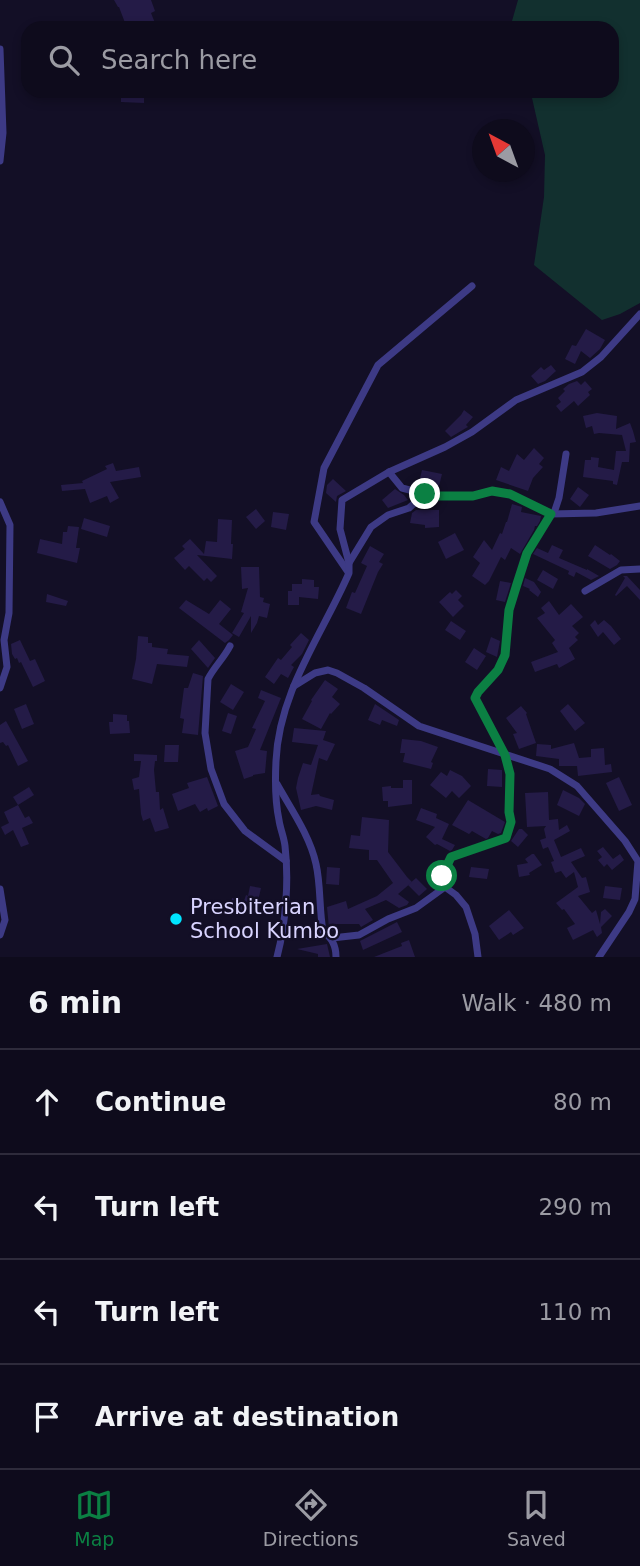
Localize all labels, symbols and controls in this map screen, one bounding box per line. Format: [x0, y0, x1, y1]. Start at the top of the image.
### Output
search box [21, 21, 619, 98]
icon: search [45, 41, 83, 79]
text: Search here [101, 45, 257, 75]
north arrow [472, 119, 535, 182]
route end [409, 478, 440, 509]
route start [426, 860, 457, 891]
place label: Presbiterian School Kumbo [190, 895, 339, 943]
marker: Presbiterian School Kumbo [168, 911, 184, 927]
text: 6 min [28, 985, 122, 1020]
text: Walk · 480 m [461, 990, 612, 1016]
icon: ahead [28, 1083, 66, 1121]
text: Continue [95, 1087, 226, 1117]
text: 80 m [553, 1089, 612, 1115]
icon: left [28, 1188, 66, 1226]
text: Turn left [95, 1192, 219, 1222]
text: 290 m [538, 1194, 612, 1220]
icon: left [28, 1293, 66, 1331]
text: Turn left [95, 1297, 219, 1327]
text: 110 m [538, 1299, 612, 1325]
icon: arrive [28, 1398, 66, 1436]
text: Arrive at destination [95, 1402, 399, 1432]
tab: Map [74, 1486, 114, 1550]
tab: Directions [263, 1486, 359, 1550]
tab: Saved [507, 1486, 566, 1550]

